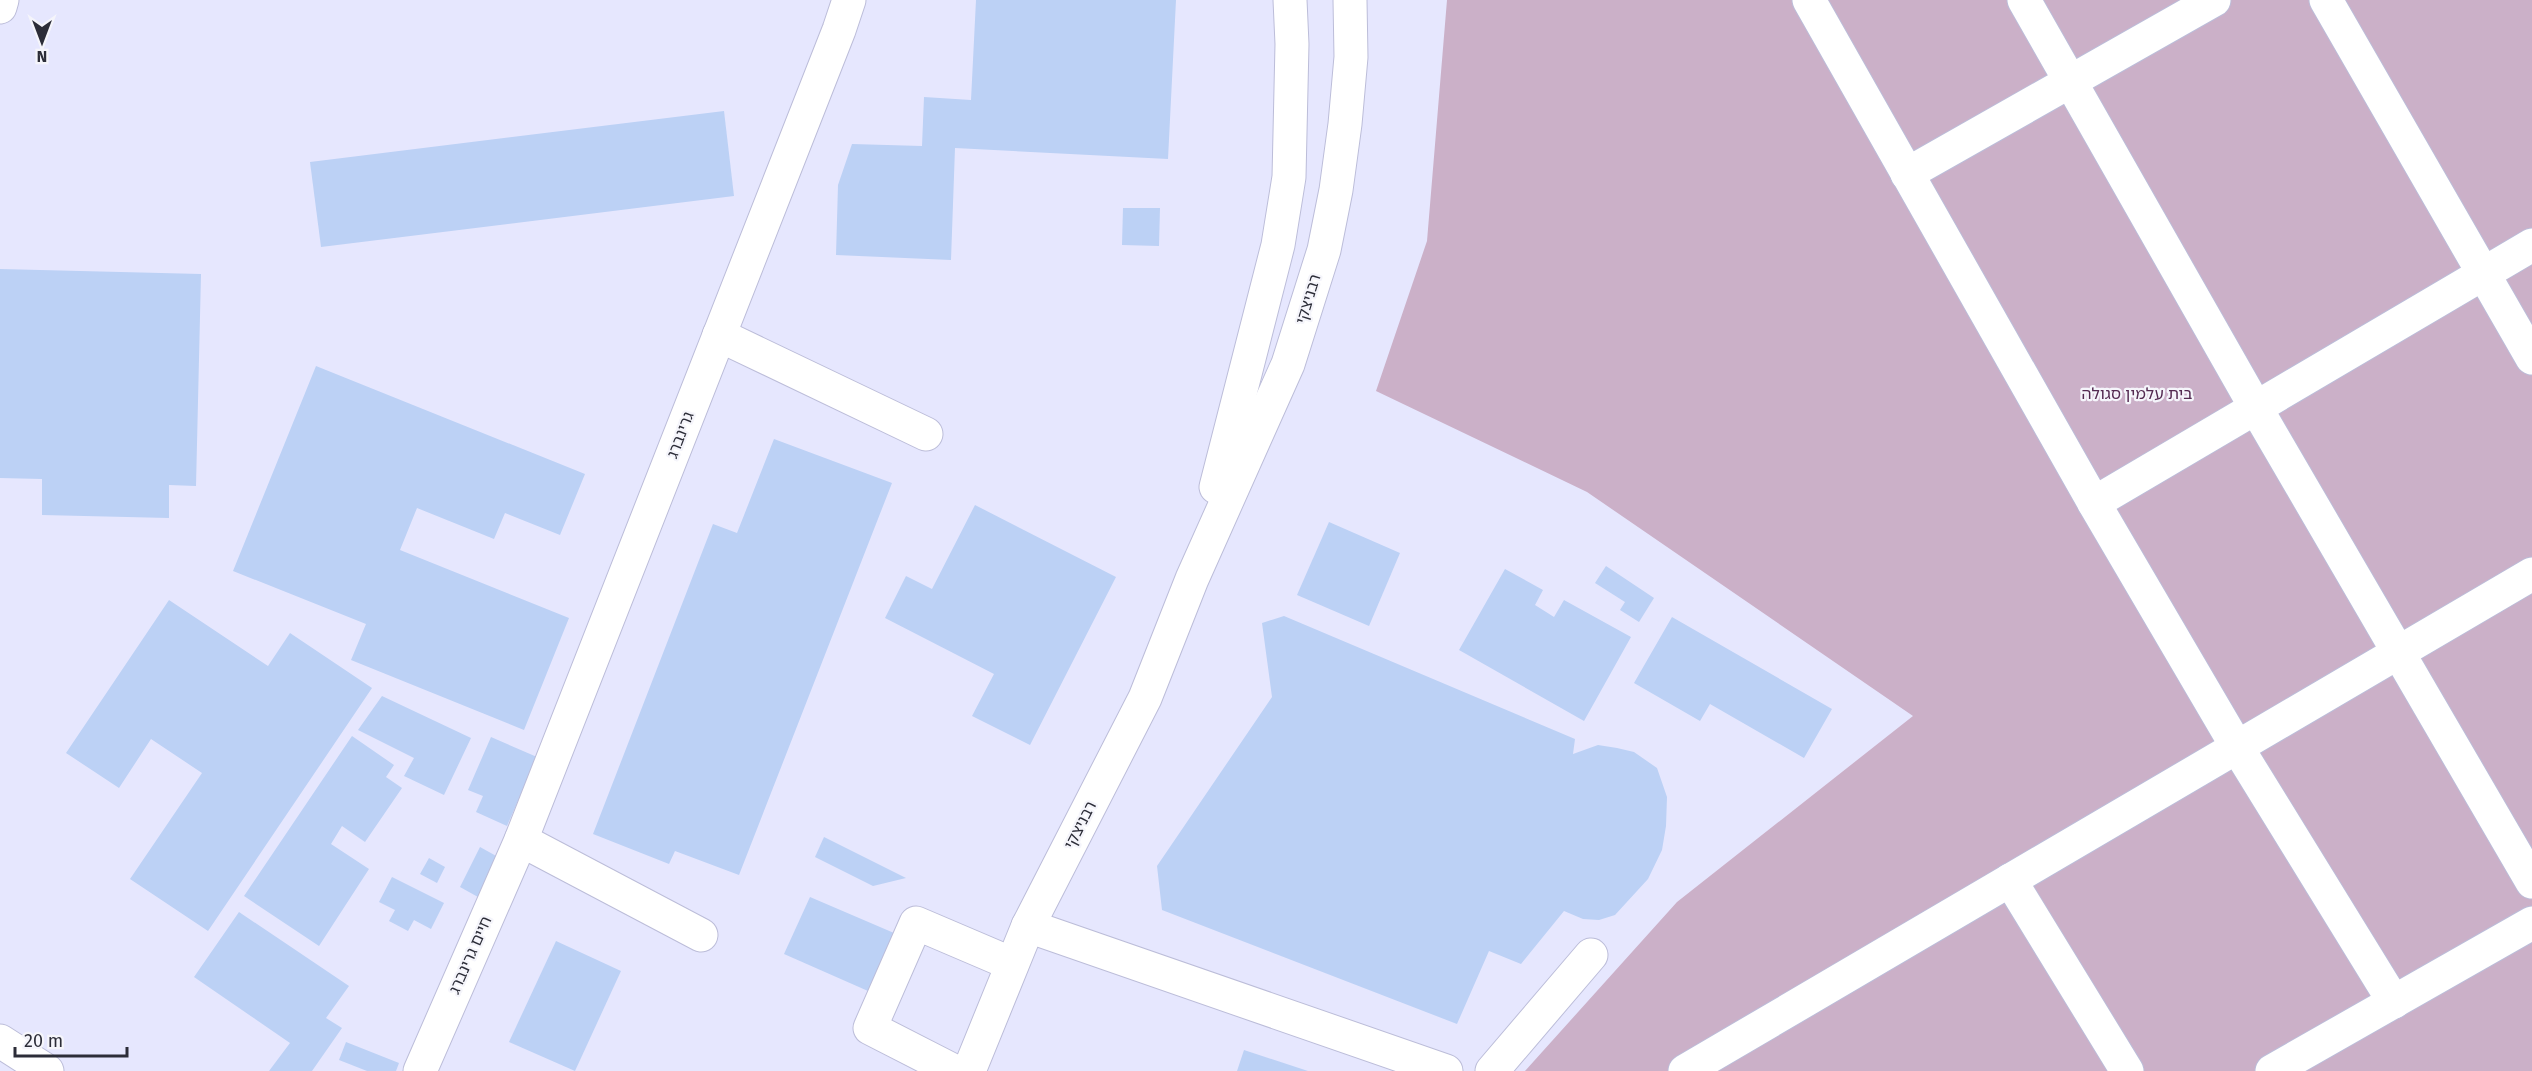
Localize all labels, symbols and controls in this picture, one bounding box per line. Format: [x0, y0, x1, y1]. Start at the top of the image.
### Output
north arrow [12, 12, 72, 72]
text: N [37, 47, 47, 66]
street label: רבניצקי [1291, 272, 1325, 326]
park label: בית עלמין סגולה [2082, 384, 2192, 403]
street label: גרינברג [662, 409, 698, 461]
street label: רבניצקי [1060, 798, 1100, 852]
street label: חיים גרינברג [444, 913, 496, 997]
scale bar [15, 1020, 128, 1058]
text: 20 m [24, 1030, 63, 1052]

